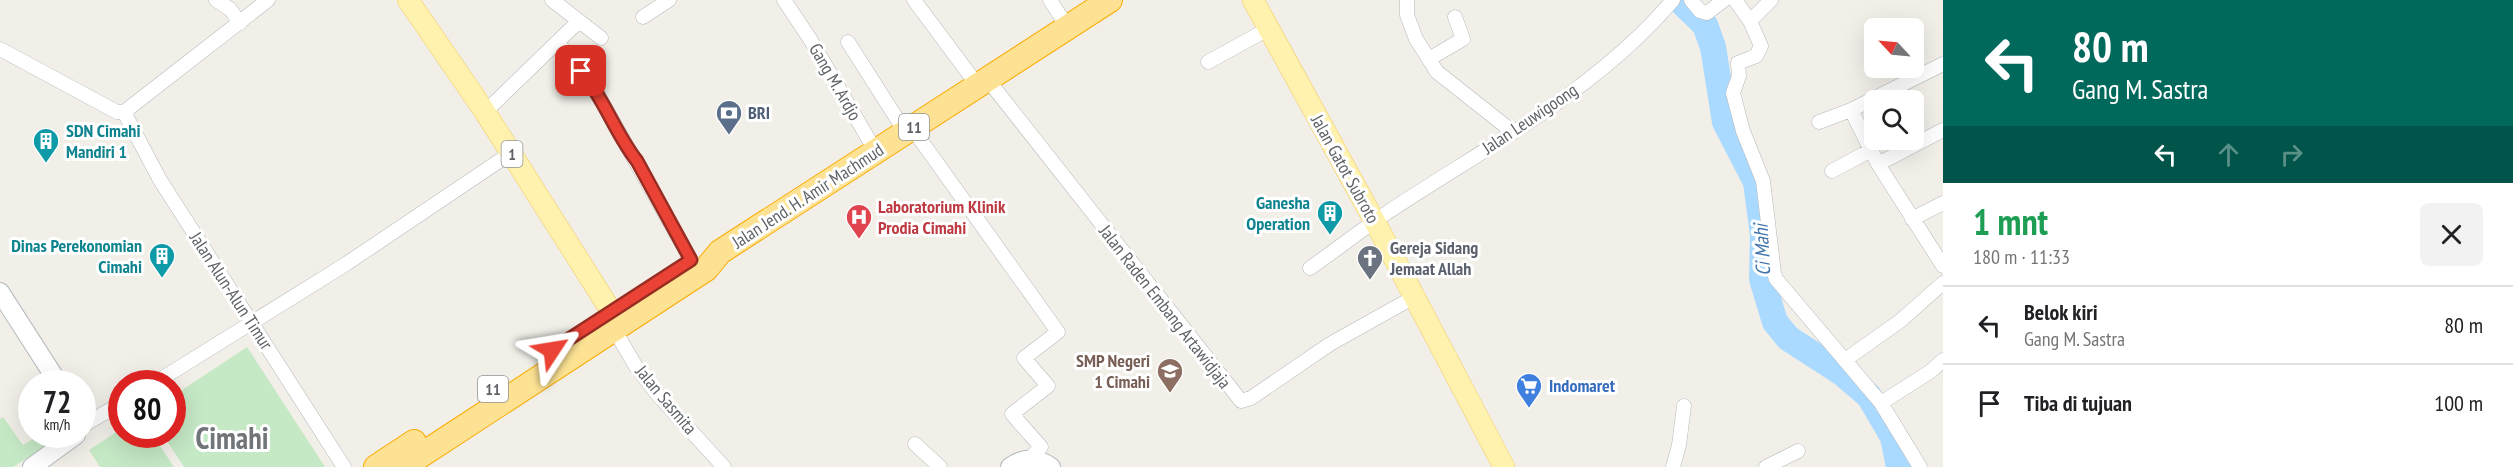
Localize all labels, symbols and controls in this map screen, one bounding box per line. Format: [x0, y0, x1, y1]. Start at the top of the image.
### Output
north arrow [1864, 18, 1924, 78]
map controls [1864, 18, 1924, 150]
text: 80 m [2072, 19, 2149, 74]
icon: left [1973, 24, 2051, 102]
street label: Gang M. Ardjo [804, 39, 867, 125]
pin [555, 45, 606, 96]
icon: arrive [564, 54, 597, 87]
text: Gang M. Sastra [2072, 72, 2208, 106]
street label: Jalan Leuwigoong [1477, 78, 1582, 159]
button: search [1864, 90, 1924, 150]
bank icon: BRI [714, 98, 744, 136]
place label: BRI [748, 101, 770, 124]
street label: Jalan Gatot Subroto [1306, 110, 1385, 227]
road number: 11 [899, 114, 929, 140]
place label: SDN Cimahi Mandiri 1 [66, 119, 141, 163]
building icon: SDN Cimahi Mandiri 1 [31, 126, 61, 164]
street label: Jalan Jend. H. Amir Machmud [727, 138, 888, 254]
icon: left [2149, 138, 2182, 171]
icon: ahead [2212, 138, 2245, 171]
icon: right [2275, 138, 2308, 171]
road number: 1 [502, 141, 522, 167]
place label: Ganesha Operation [1246, 191, 1310, 235]
place label: Laboratorium Klinik Prodia Cimahi [878, 195, 1006, 239]
building icon: Ganesha Operation [1315, 198, 1345, 236]
text: 1 mnt [1973, 198, 2048, 245]
hospital icon: Laboratorium Klinik Prodia Cimahi [844, 202, 874, 240]
button: close [2420, 203, 2483, 266]
street label: Jalan Raden Embang Artawidjaja [1094, 219, 1236, 393]
water label: Ci Mahi [1748, 221, 1776, 276]
street label: Jalan Alun-Alun Timur [184, 227, 278, 354]
place label: Dinas Perekonomian Cimahi [11, 234, 142, 278]
place label: Gereja Sidang Jemaat Allah [1389, 236, 1478, 280]
building icon: Dinas Perekonomian Cimahi [147, 241, 177, 279]
church icon: Gereja Sidang Jemaat Allah [1355, 243, 1385, 281]
text: 180 m · 11:33 [1973, 244, 2070, 270]
text: Belok kiri [2024, 298, 2098, 326]
icon: left [1973, 309, 2006, 342]
text: 80 m [2444, 311, 2483, 339]
position arrow [520, 318, 584, 382]
text: Gang M. Sastra [2024, 326, 2125, 352]
place label: SMP Negeri 1 Cimahi [1076, 349, 1150, 393]
school or university icon: SMP Negeri 1 Cimahi [1155, 356, 1185, 394]
street label: Jalan Sasmita [630, 360, 702, 439]
speed limit sign: 80 [108, 370, 186, 448]
supermarket icon: Indomaret [1514, 371, 1544, 409]
place label: Indomaret [1549, 374, 1616, 397]
road number: 11 [478, 376, 508, 402]
text: 72 [43, 382, 71, 421]
icon: arrive [1973, 387, 2006, 420]
text: Tiba di tujuan [2024, 389, 2132, 417]
text: 100 m [2434, 389, 2483, 417]
text: km/h [44, 415, 70, 434]
district label: Cimahi [196, 418, 268, 457]

